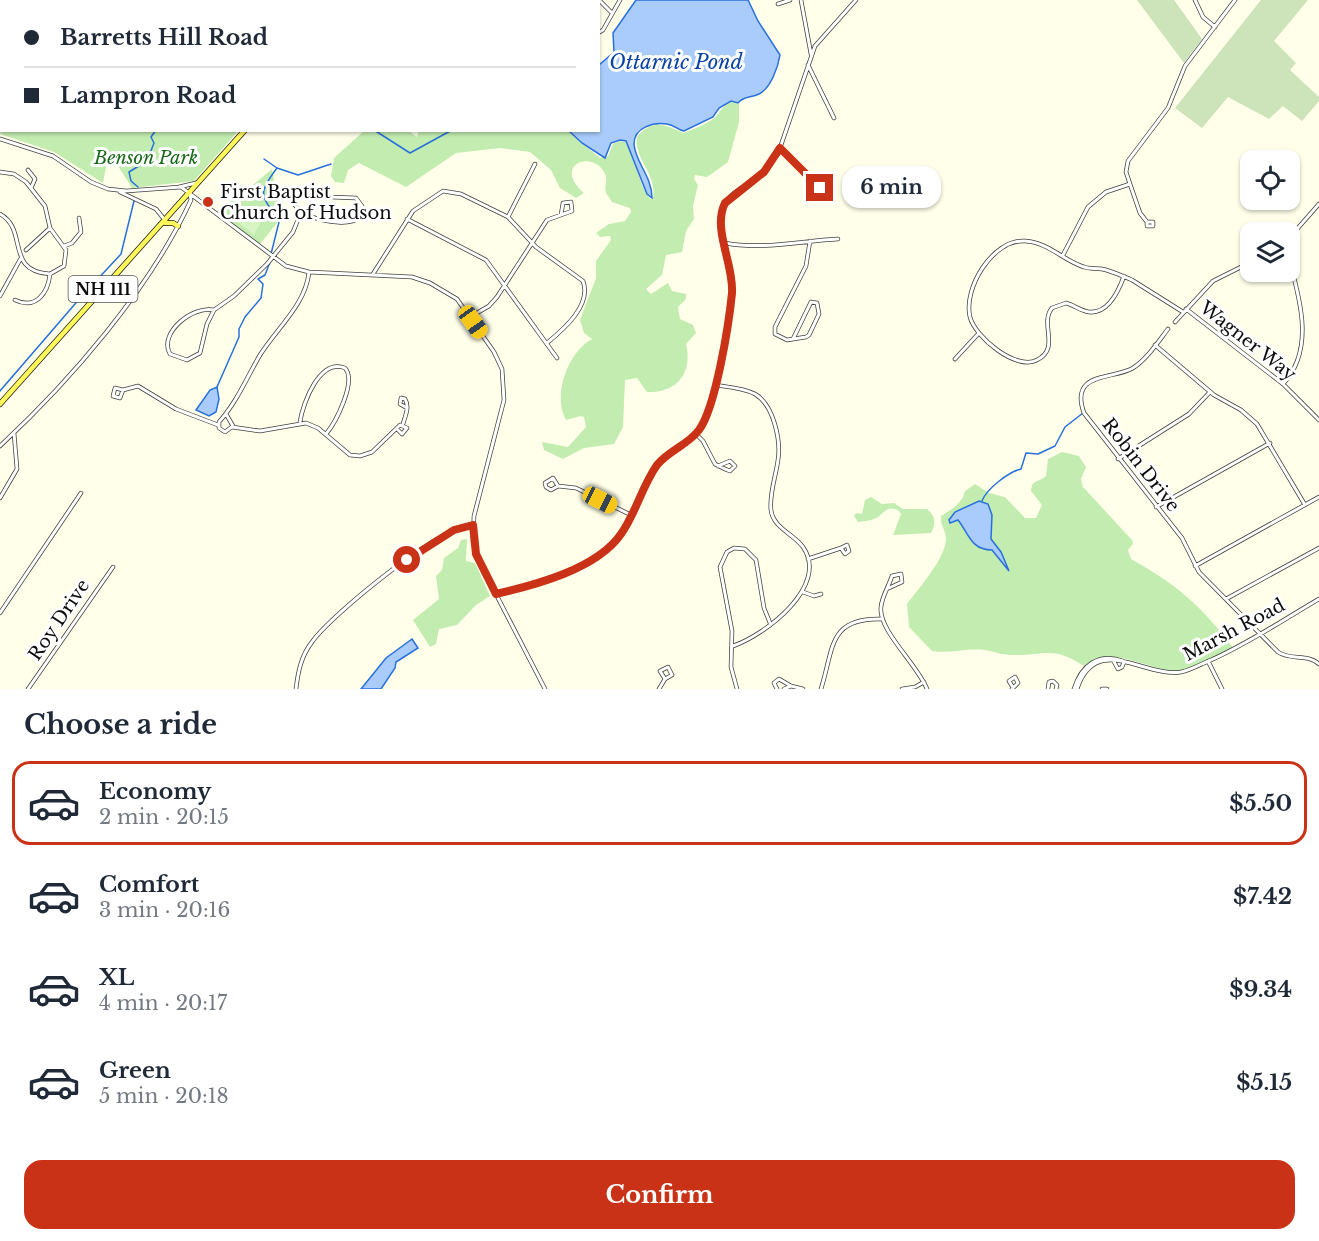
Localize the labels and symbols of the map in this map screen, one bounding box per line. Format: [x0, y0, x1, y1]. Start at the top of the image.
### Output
water label: Ottarnic Pond [609, 50, 743, 74]
park label: Benson Park [93, 147, 198, 169]
callout: 6 min [841, 167, 940, 209]
route end [806, 174, 833, 201]
place label: First Baptist Church of Hudson [220, 181, 392, 224]
marker: First Baptist Church of Hudson [201, 195, 215, 209]
road number: NH 111 [68, 276, 138, 302]
street label: Wagner Way [1195, 296, 1301, 386]
car [455, 302, 491, 342]
street label: Robin Drive [1098, 414, 1184, 516]
car [580, 484, 620, 516]
route start [393, 546, 420, 573]
street label: Roy Drive [24, 575, 94, 665]
street label: Marsh Road [1179, 594, 1289, 666]

